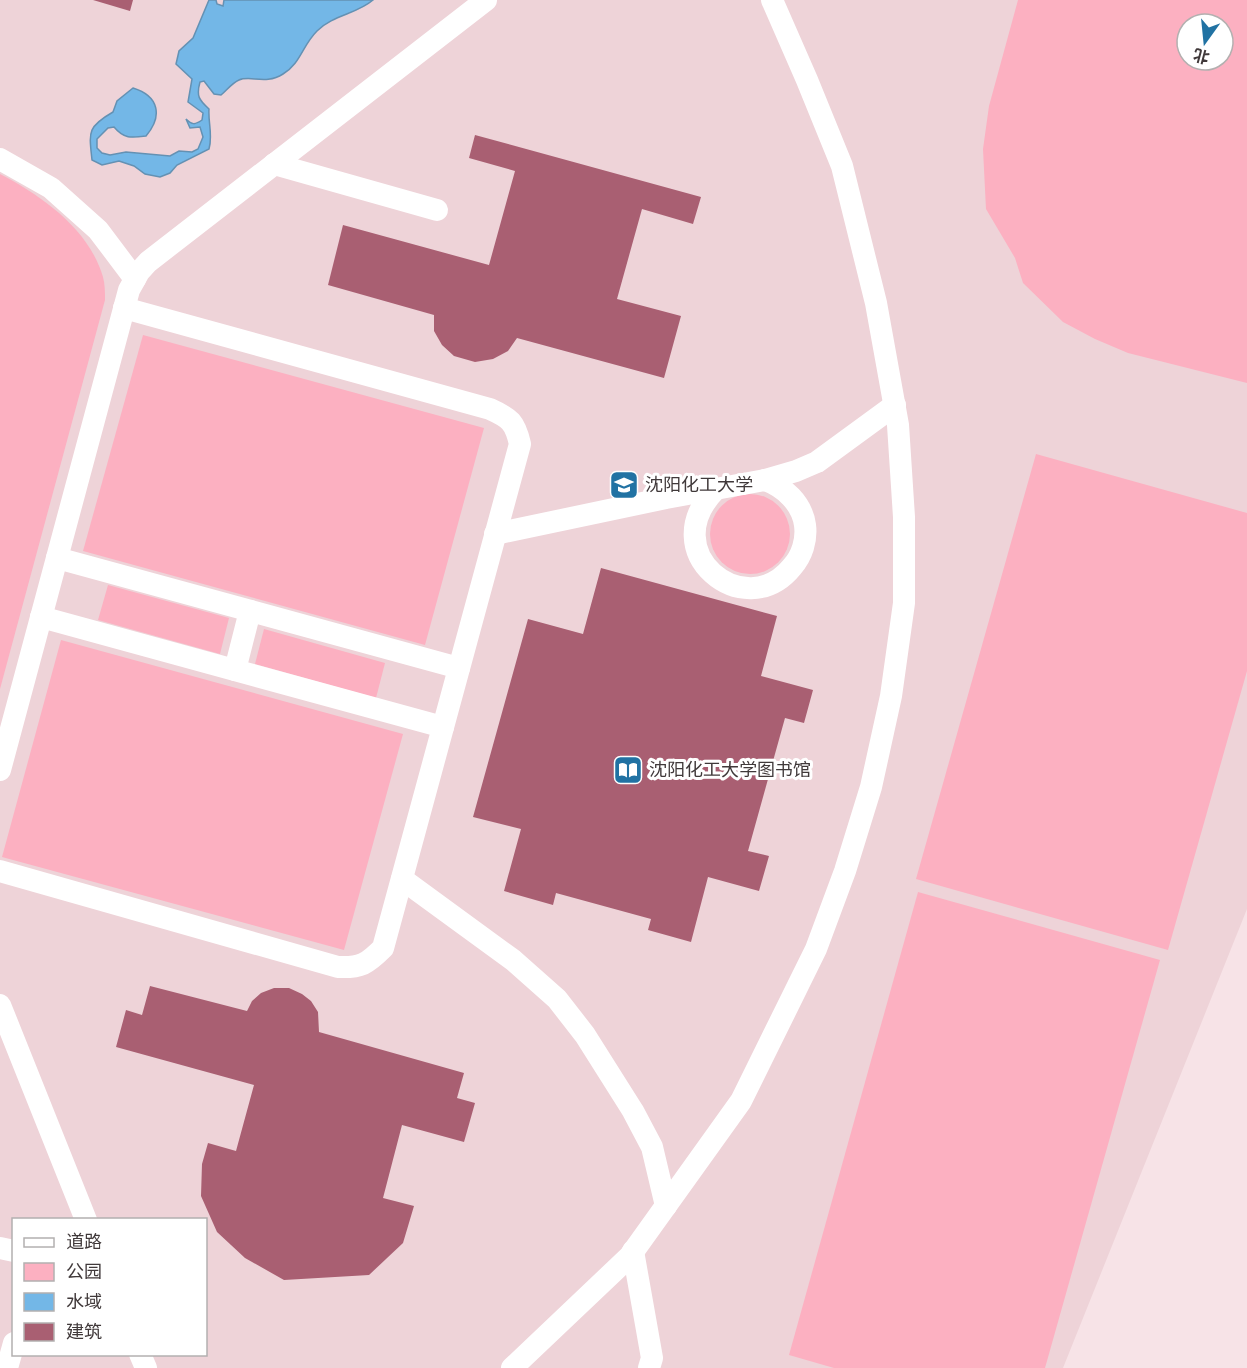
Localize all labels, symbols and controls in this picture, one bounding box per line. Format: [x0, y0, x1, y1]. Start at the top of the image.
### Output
north arrow [1175, 12, 1235, 72]
text: 北 [1191, 45, 1211, 67]
school or university icon: 沈阳化工大学 [608, 469, 640, 501]
place label: 沈阳化工大学 [645, 474, 753, 495]
library icon: 沈阳化工大学图书馆 [612, 754, 644, 786]
place label: 沈阳化工大学图书馆 [649, 759, 811, 780]
legend [12, 1218, 207, 1356]
text: 道路 [66, 1231, 102, 1252]
text: 公园 [66, 1261, 102, 1282]
text: 水域 [66, 1291, 102, 1312]
text: 建筑 [66, 1321, 102, 1342]

